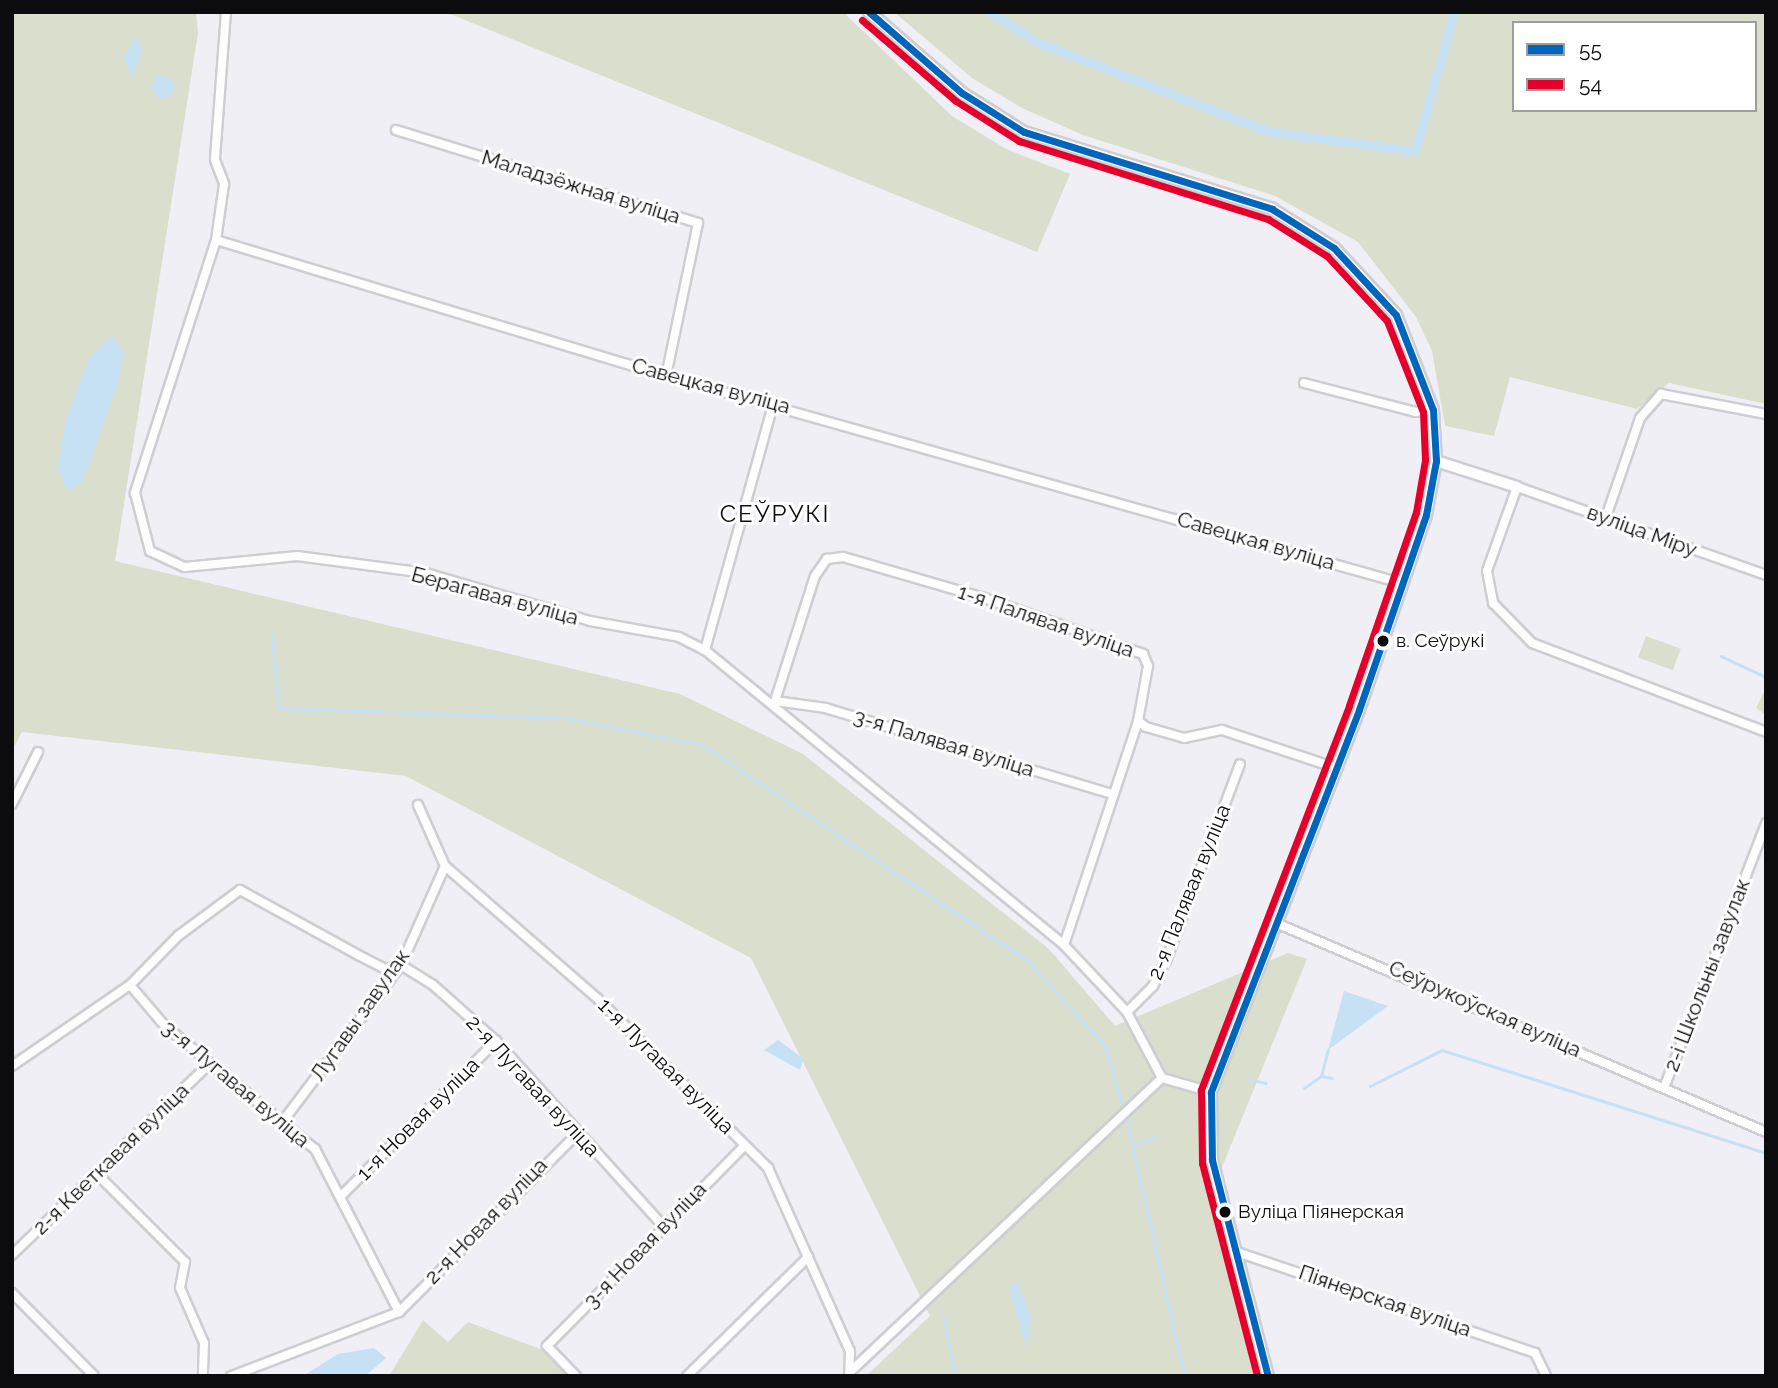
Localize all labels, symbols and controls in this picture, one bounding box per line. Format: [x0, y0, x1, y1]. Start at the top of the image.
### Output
legend [1512, 21, 1757, 112]
text: 55 [1579, 37, 1602, 62]
text: 54 [1579, 72, 1602, 97]
street label: Маладзёжная вуліца [479, 145, 683, 229]
street label: Савецкая вуліца [629, 353, 793, 419]
street label: вуліца Міру [1584, 499, 1700, 563]
district label: СЕЎРУКІ [721, 500, 829, 528]
street label: Савецкая вуліца [1174, 506, 1338, 576]
street label: Берагавая вуліца [409, 562, 581, 630]
street label: 1-я Палявая вуліца [955, 579, 1137, 663]
place label: в. Сеўрукі [1396, 630, 1485, 652]
marker: в. Сеўрукі [1376, 634, 1390, 648]
street label: 3-я Палявая вуліца [851, 704, 1037, 782]
street label: 2-я Палявая вуліца [1142, 801, 1236, 983]
street label: 2-і Школьны завулак [1659, 875, 1755, 1075]
street label: Лугавы завулак [305, 944, 415, 1086]
street label: Сеўрукоўская вуліца [1385, 955, 1585, 1063]
street label: 1-я Лугавая вуліца [593, 993, 739, 1139]
street label: 2-я Лугавая вуліца [461, 1010, 605, 1162]
street label: 3-я Лугавая вуліца [157, 1015, 315, 1153]
street label: 1-я Новая вуліца [351, 1052, 485, 1186]
street label: 2-я Кветкавая вуліца [28, 1078, 194, 1240]
street label: 2-я Новая вуліца [419, 1153, 553, 1289]
street label: 3-я Новая вуліца [578, 1177, 712, 1313]
place label: Вуліца Піянерская [1238, 1201, 1404, 1223]
marker: Вуліца Піянерская [1218, 1205, 1232, 1219]
street label: Піянерская вуліца [1295, 1260, 1475, 1342]

